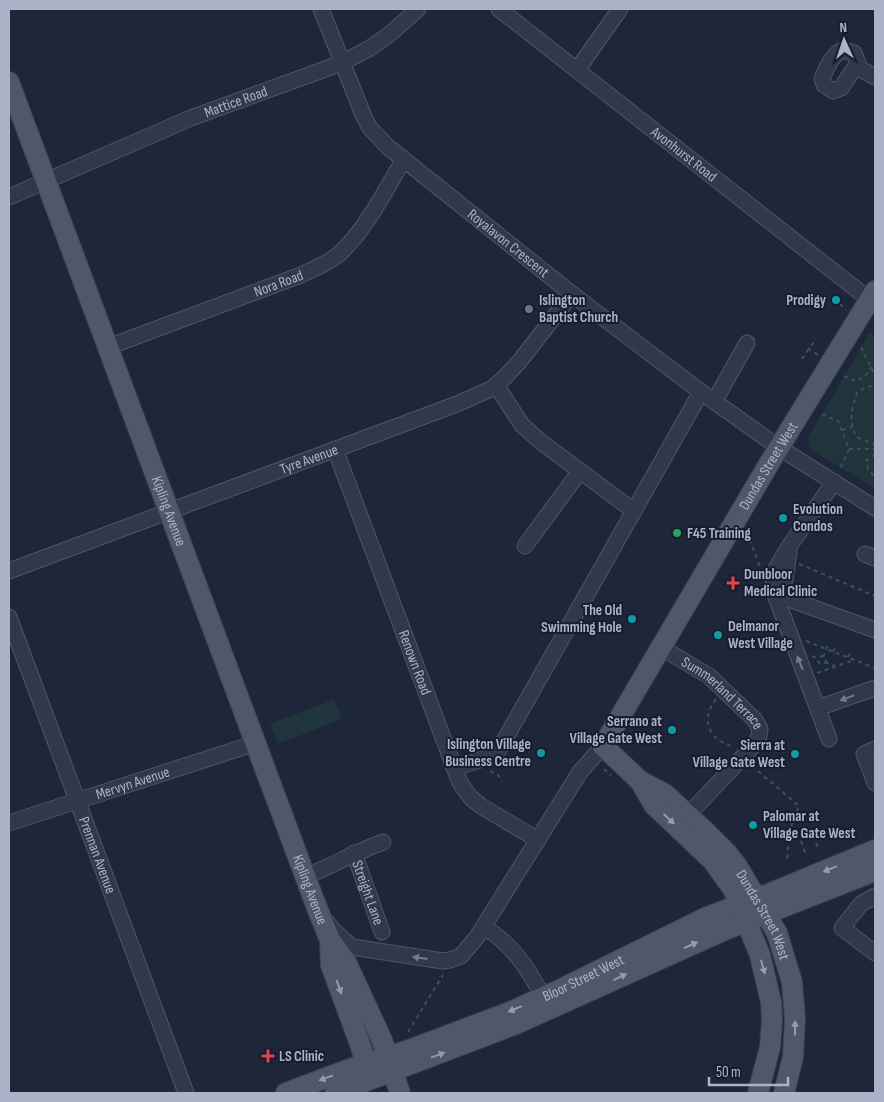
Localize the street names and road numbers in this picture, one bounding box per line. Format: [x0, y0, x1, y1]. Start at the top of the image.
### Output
street label: Mattice Road [201, 81, 270, 122]
street label: Avonhurst Road [646, 122, 721, 186]
street label: Royalavon Crescent [464, 205, 553, 282]
street label: Nora Road [251, 266, 306, 301]
street label: Dundas Street West [734, 418, 802, 513]
street label: Tyre Avenue [277, 440, 341, 479]
street label: Kipling Avenue [147, 473, 191, 549]
street label: Renown Road [394, 628, 436, 698]
street label: Summerland Terrace [678, 652, 768, 733]
street label: Mervyn Avenue [93, 762, 172, 804]
street label: Prennan Avenue [75, 814, 120, 896]
street label: Kipling Avenue [288, 852, 332, 927]
street label: Streight Lane [348, 858, 388, 927]
street label: Dundas Street West [732, 866, 794, 963]
street label: Bloor Street West [540, 950, 627, 1006]

